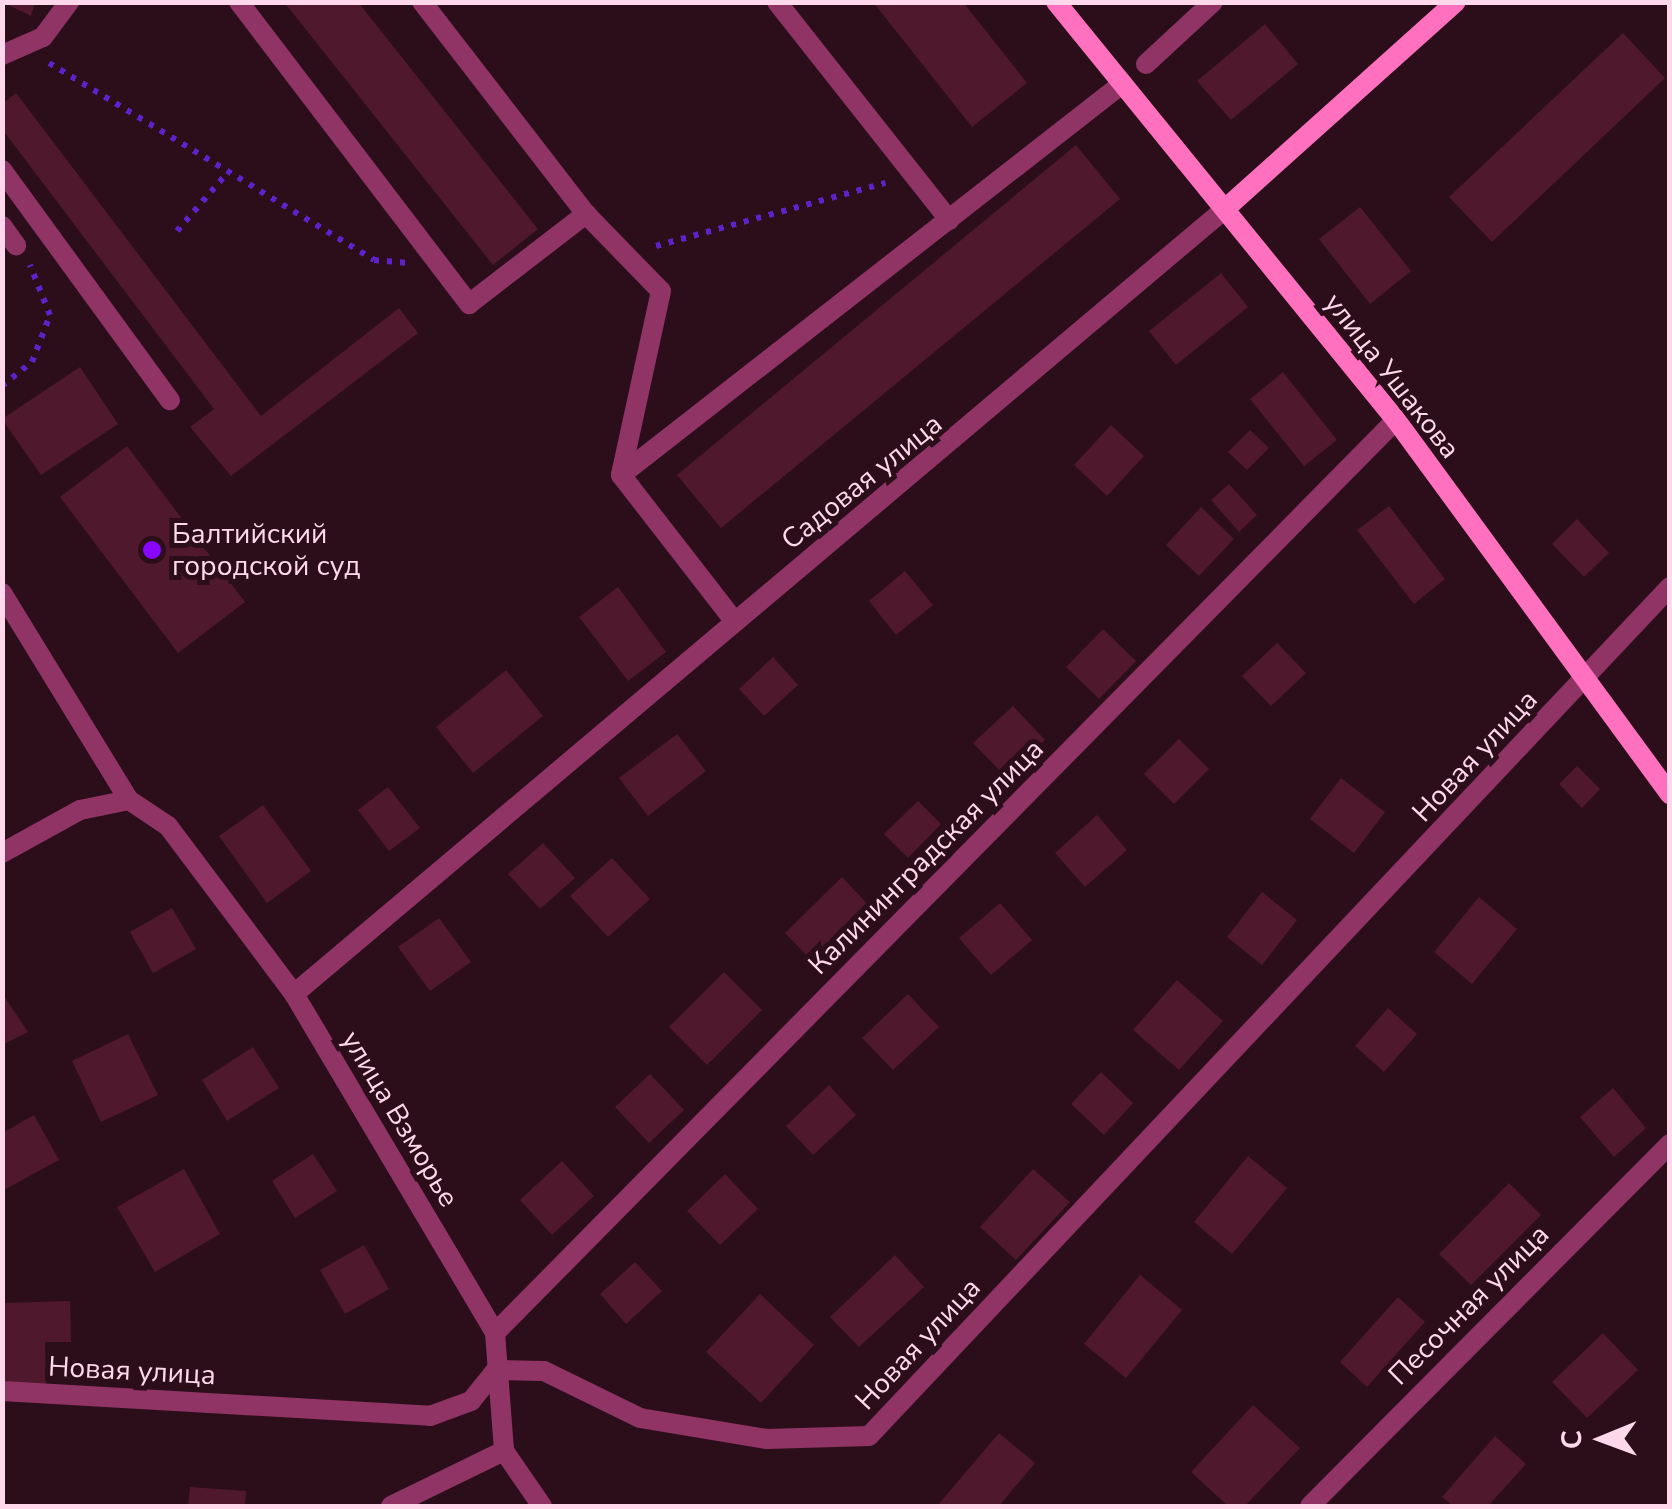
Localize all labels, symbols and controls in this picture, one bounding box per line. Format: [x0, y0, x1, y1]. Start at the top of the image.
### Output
street label: улица Ушакова [1317, 287, 1467, 465]
street label: Садовая улица [775, 407, 949, 557]
place label: Балтийский городской суд [172, 517, 361, 583]
marker: Балтийский городской суд [141, 539, 163, 561]
street label: Новая улица [1405, 683, 1545, 829]
street label: Калининградская улица [801, 732, 1051, 982]
street label: улица Взморье [334, 1025, 466, 1213]
street label: Песочная улица [1382, 1218, 1556, 1392]
street label: Новая улица [848, 1271, 988, 1417]
street label: Новая улица [47, 1350, 217, 1392]
north arrow [1552, 1389, 1652, 1489]
text: С [1553, 1430, 1591, 1449]

